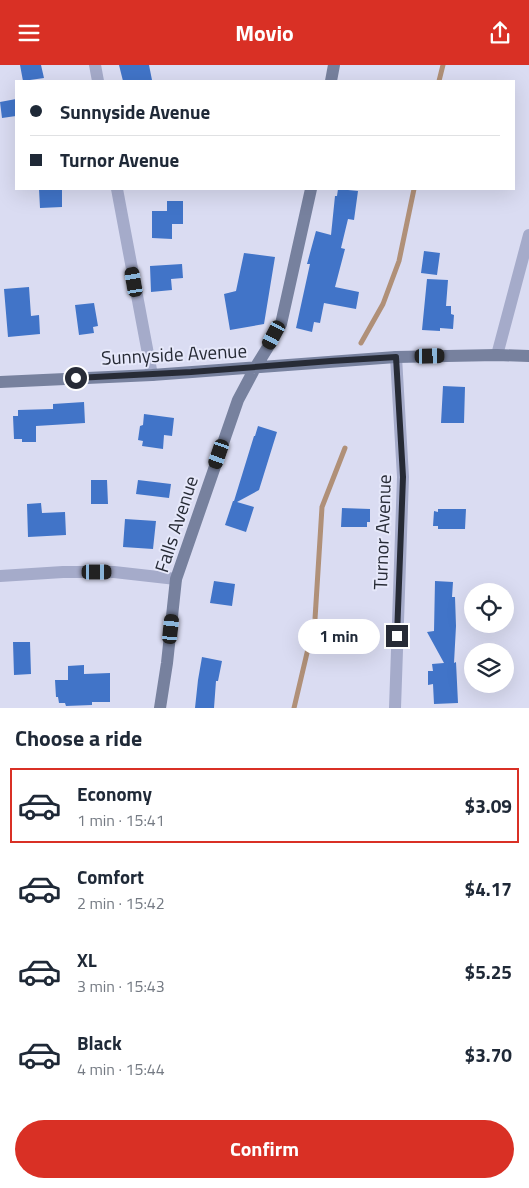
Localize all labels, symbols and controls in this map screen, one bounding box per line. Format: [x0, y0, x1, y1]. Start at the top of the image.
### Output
text: Movio [235, 16, 294, 50]
icon: menu [15, 19, 43, 47]
icon: share [486, 19, 514, 47]
text: Sunnyside Avenue [60, 97, 210, 126]
text: Turnor Avenue [60, 145, 179, 174]
car [124, 266, 143, 298]
car [260, 318, 287, 352]
street label: Sunnyside Avenue [100, 335, 248, 372]
car [414, 348, 445, 364]
route start [65, 367, 87, 389]
car [207, 437, 230, 471]
street label: Falls Avenue [146, 472, 205, 576]
street label: Turnor Avenue [365, 474, 398, 590]
car [82, 565, 112, 580]
map controls [464, 583, 514, 693]
button: locate [464, 583, 514, 633]
car [161, 613, 180, 645]
callout: 1 min [297, 619, 380, 653]
text: 1 min [320, 624, 358, 648]
route end [386, 625, 408, 647]
button: layers [464, 643, 514, 693]
text: Choose a ride [15, 721, 142, 755]
text: Economy [77, 779, 152, 808]
icon: car [17, 783, 62, 828]
text: $3.09 [465, 791, 512, 820]
text: 1 min · 15:41 [77, 808, 165, 832]
text: Comfort [77, 862, 144, 891]
icon: car [17, 866, 62, 911]
text: $4.17 [465, 874, 512, 903]
text: 2 min · 15:42 [77, 891, 165, 915]
text: XL [77, 945, 97, 974]
icon: car [17, 949, 62, 994]
text: $5.25 [465, 957, 512, 986]
text: 3 min · 15:43 [77, 974, 165, 998]
text: Black [77, 1028, 122, 1057]
icon: car [17, 1032, 62, 1077]
text: $3.70 [465, 1040, 512, 1069]
text: 4 min · 15:44 [77, 1057, 165, 1081]
button: Confirm [15, 1120, 514, 1178]

